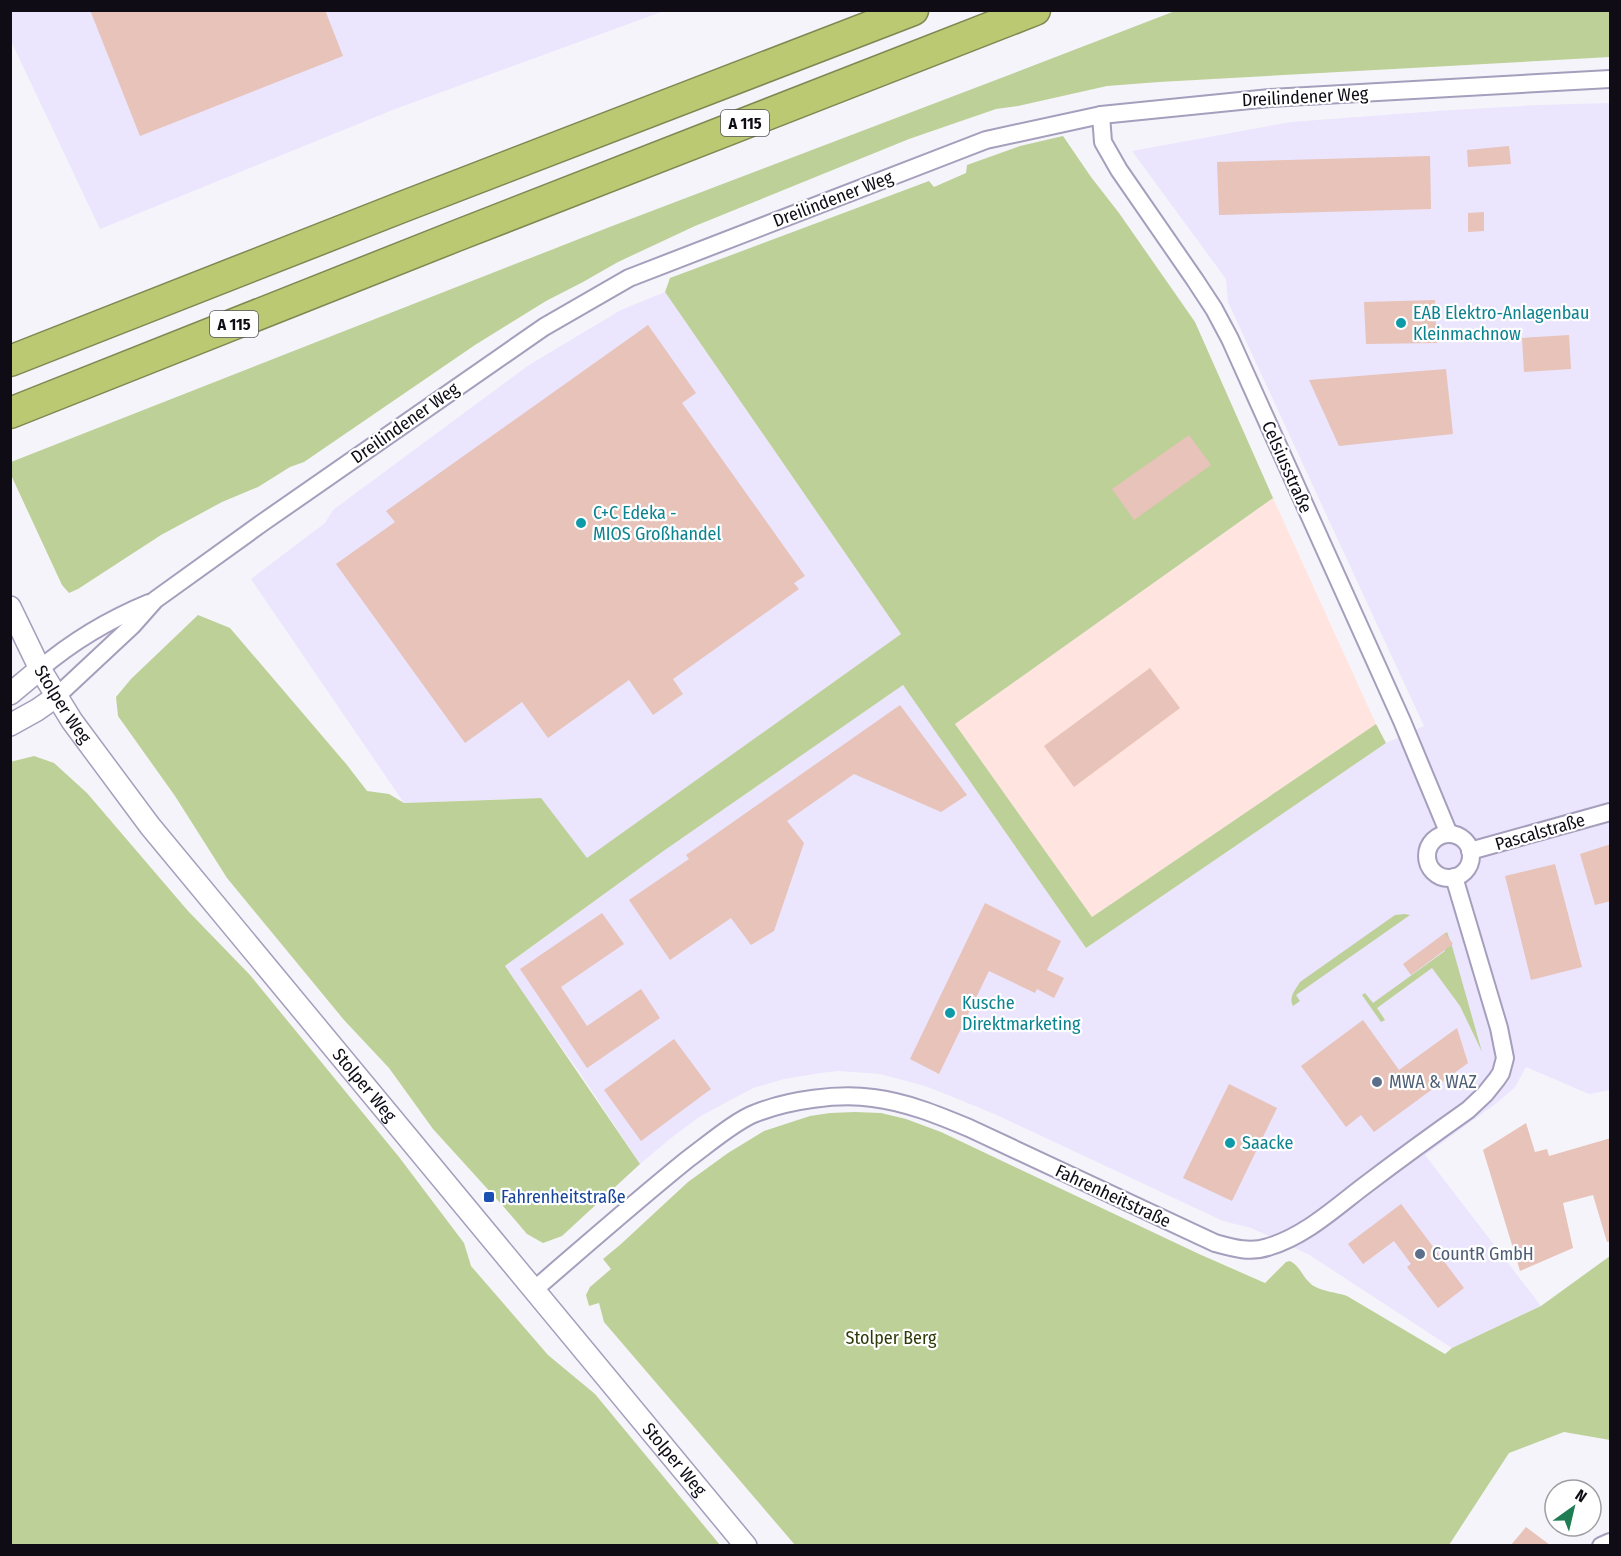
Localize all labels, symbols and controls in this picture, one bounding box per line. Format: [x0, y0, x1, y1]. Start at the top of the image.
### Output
street label: Dreilindener Weg [1241, 83, 1369, 111]
road number: A 115 [721, 110, 769, 136]
street label: Dreilindener Weg [770, 166, 897, 232]
place label: EAB Elektro-Anlagenbau Kleinmachnow [1413, 302, 1589, 345]
road number: A 115 [210, 311, 258, 337]
marker: EAB Elektro-Anlagenbau Kleinmachnow [1394, 316, 1408, 330]
street label: Dreilindener Weg [347, 377, 464, 468]
street label: Celsiusstraße [1257, 418, 1317, 516]
place label: C+C Edeka - MIOS Großhandel [593, 502, 721, 545]
marker: C+C Edeka - MIOS Großhandel [574, 516, 588, 530]
street label: Stolper Weg [30, 661, 96, 748]
street label: Pascalstraße [1493, 809, 1588, 855]
place label: Kusche Direktmarketing [962, 992, 1081, 1035]
marker: Kusche Direktmarketing [943, 1006, 957, 1020]
street label: Stolper Weg [328, 1044, 401, 1127]
place label: MWA & WAZ [1389, 1071, 1477, 1093]
marker: MWA & WAZ [1370, 1075, 1384, 1089]
place label: Saacke [1242, 1132, 1293, 1154]
marker: Saacke [1223, 1136, 1237, 1150]
street label: Fahrenheitstraße [1052, 1160, 1174, 1232]
place label: Fahrenheitstraße [501, 1186, 626, 1208]
marker: Fahrenheitstraße [482, 1190, 496, 1204]
place label: CountR GmbH [1432, 1243, 1534, 1265]
marker: CountR GmbH [1413, 1247, 1427, 1261]
park label: Stolper Berg [846, 1327, 937, 1349]
street label: Stolper Weg [638, 1418, 711, 1501]
north arrow [1543, 1478, 1603, 1538]
text: N [1572, 1485, 1590, 1507]

